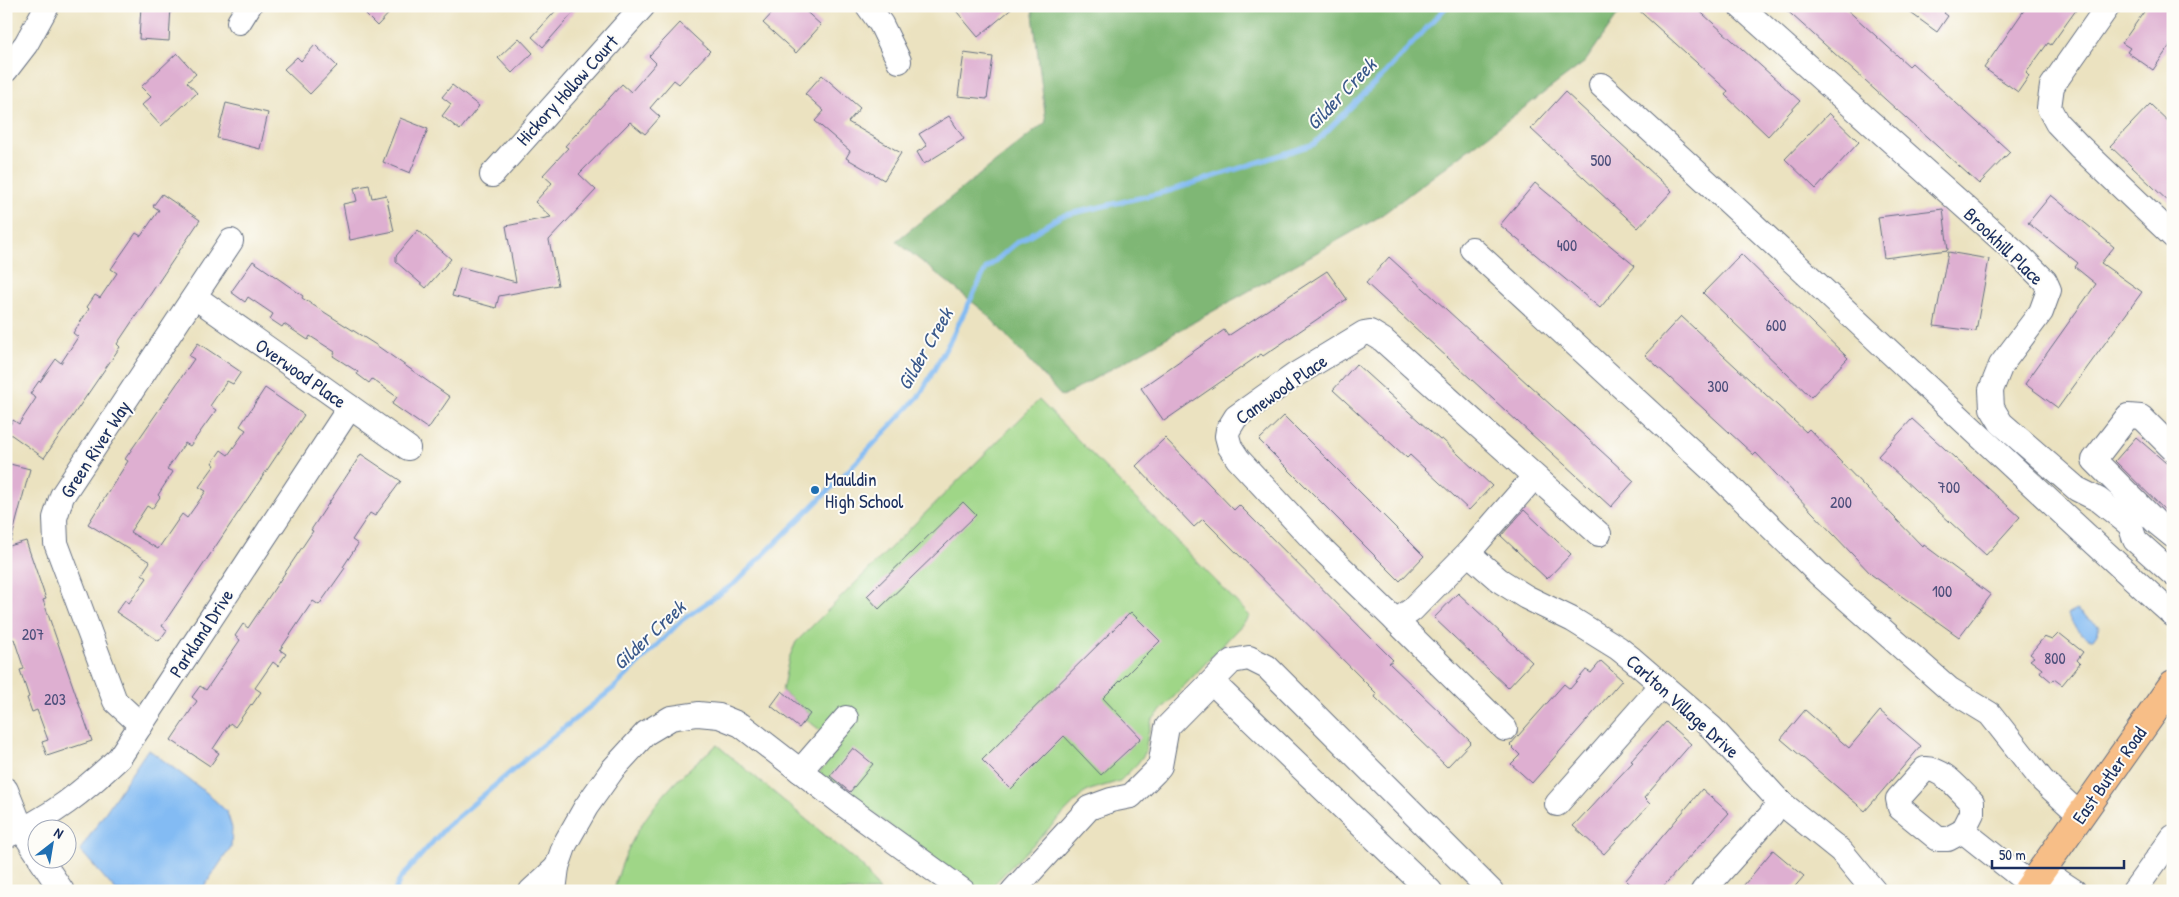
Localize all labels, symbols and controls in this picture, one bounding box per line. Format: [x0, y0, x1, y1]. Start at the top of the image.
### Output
street label: Hickory Hollow Court [510, 29, 624, 151]
water label: Gilder Creek [1300, 51, 1383, 136]
house number: 500 [1590, 149, 1612, 171]
street label: Brookhill Place [1958, 201, 2050, 291]
house number: 400 [1557, 234, 1577, 256]
water label: Gilder Creek [890, 301, 960, 395]
house number: 600 [1766, 314, 1786, 336]
street label: Overwood Place [250, 332, 352, 414]
street label: Canewood Place [1230, 348, 1332, 430]
house number: 300 [1707, 375, 1729, 397]
street label: Green River Way [54, 395, 136, 503]
place label: Mauldin High School [825, 466, 904, 514]
house number: 700 [1938, 476, 1960, 498]
marker: Mauldin High School [809, 484, 821, 496]
house number: 200 [1830, 491, 1852, 513]
house number: 100 [1932, 580, 1952, 602]
street label: Parkland Drive [163, 583, 239, 682]
water label: Gilder Creek [606, 593, 692, 675]
house number: 207 [22, 623, 44, 645]
house number: 800 [2044, 647, 2066, 669]
street label: Carlton Village Drive [1621, 648, 1746, 764]
house number: 203 [44, 688, 66, 710]
street label: East Butler Road [2066, 721, 2152, 829]
north arrow [28, 820, 78, 870]
text: N [51, 822, 68, 843]
scale bar [1992, 837, 2124, 869]
text: 50 m [1999, 844, 2026, 865]

